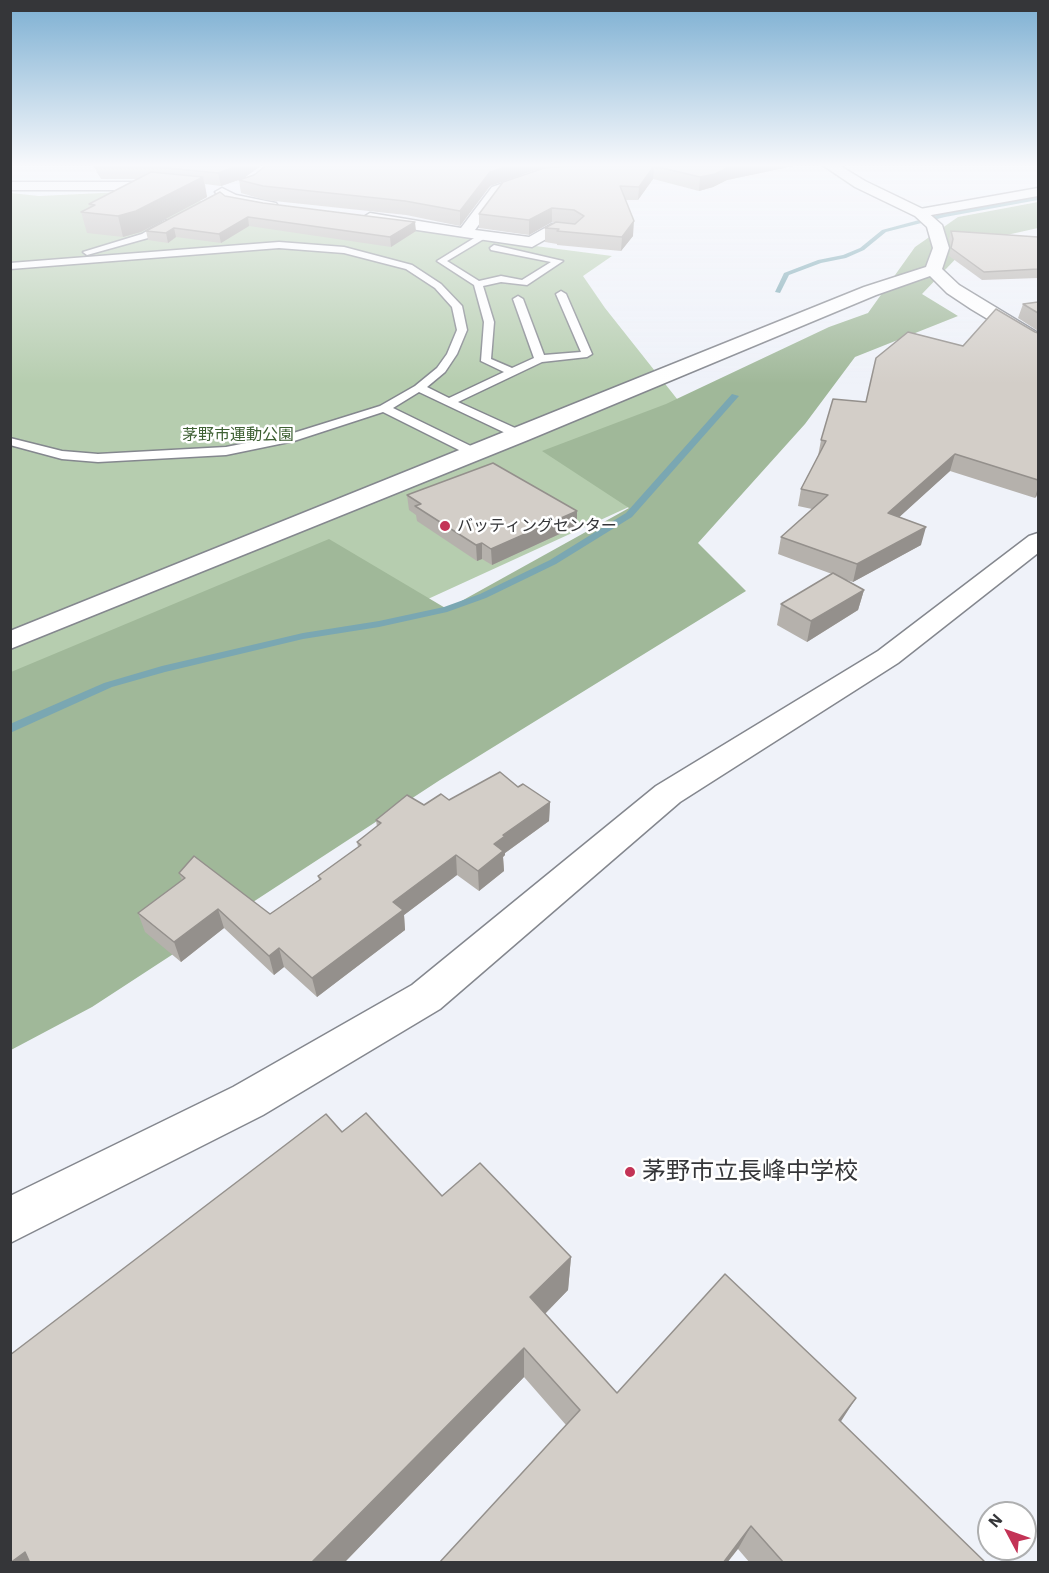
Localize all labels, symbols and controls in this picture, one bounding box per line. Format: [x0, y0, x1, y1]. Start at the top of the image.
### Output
park label: 茅野市運動公園 [182, 425, 294, 445]
place label: バッティングセンター [457, 516, 617, 536]
marker: バッティングセンター [438, 519, 452, 533]
place label: 茅野市立長峰中学校 [642, 1158, 858, 1186]
marker: 茅野市立長峰中学校 [623, 1165, 637, 1179]
north arrow [977, 1501, 1037, 1561]
text: N [984, 1510, 1006, 1531]

